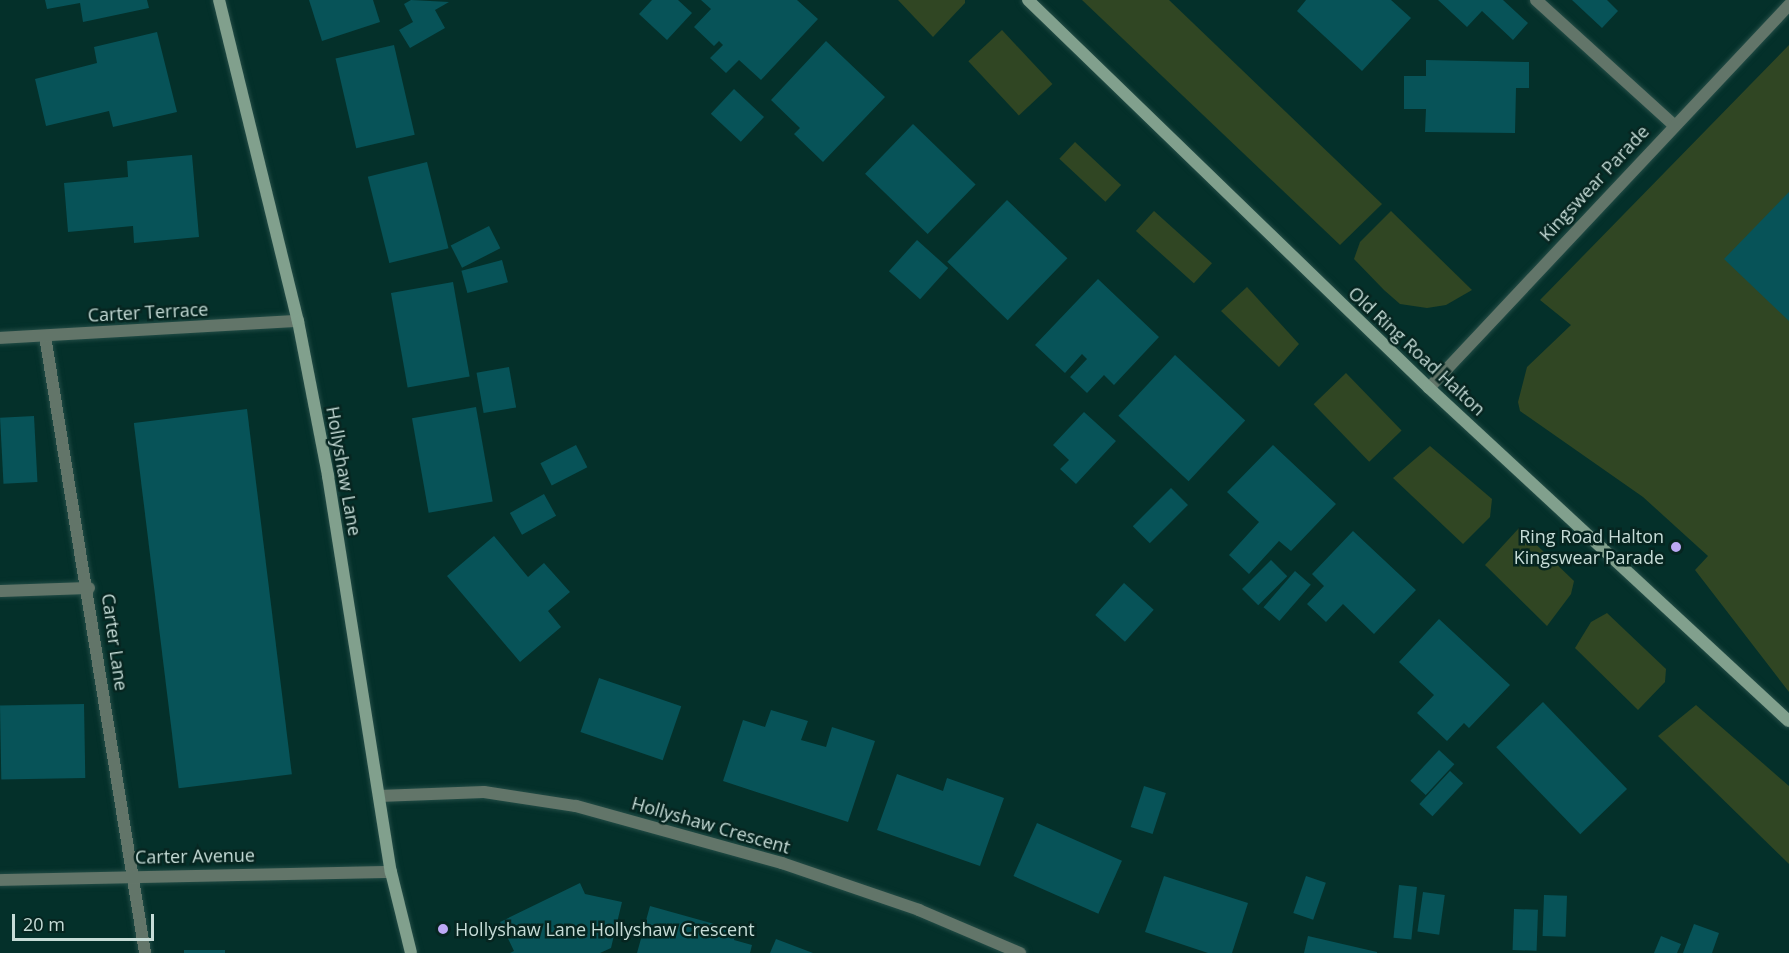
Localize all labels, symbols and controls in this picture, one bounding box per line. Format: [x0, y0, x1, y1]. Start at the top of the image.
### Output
street label: Kingswear Parade [1535, 121, 1653, 245]
street label: Old Ring Road Halton [1344, 282, 1490, 420]
street label: Carter Terrace [87, 298, 209, 326]
street label: Hollyshaw Lane [322, 405, 366, 537]
place label: Ring Road Halton Kingswear Parade [1514, 526, 1664, 568]
marker: Ring Road Halton Kingswear Parade [1669, 540, 1683, 554]
street label: Carter Lane [97, 592, 133, 692]
street label: Hollyshaw Crescent [629, 792, 793, 858]
street label: Carter Avenue [135, 844, 255, 868]
scale bar [15, 902, 158, 940]
text: 20 m [23, 912, 65, 936]
place label: Hollyshaw Lane Hollyshaw Crescent [455, 918, 755, 940]
marker: Hollyshaw Lane Hollyshaw Crescent [436, 922, 450, 936]

